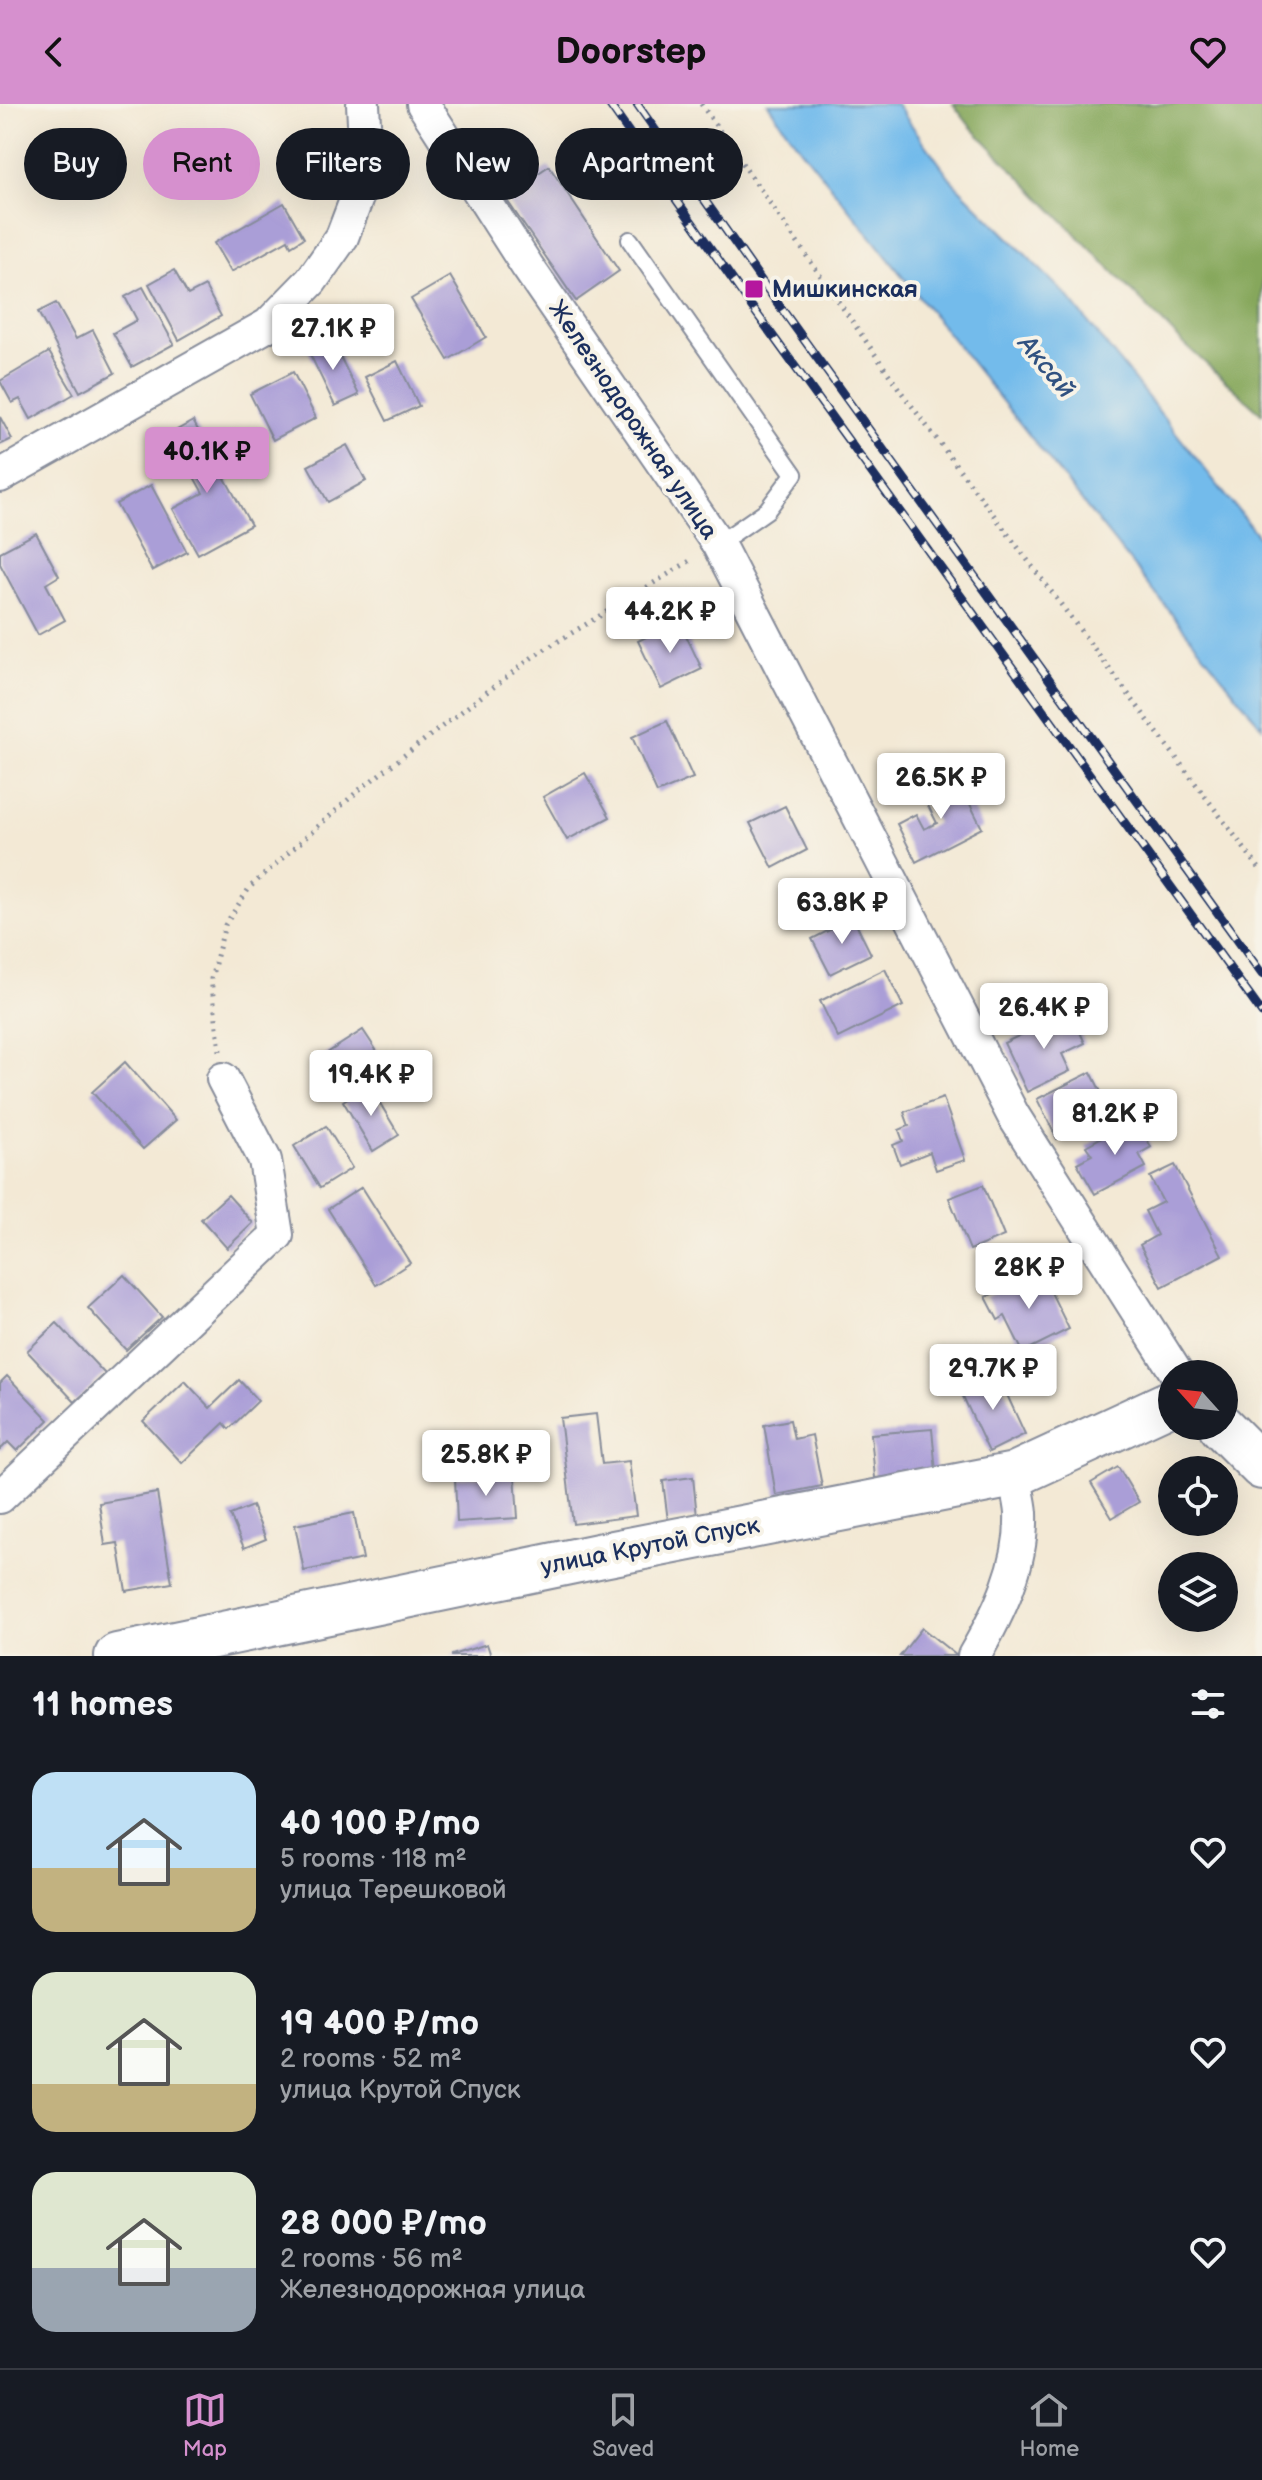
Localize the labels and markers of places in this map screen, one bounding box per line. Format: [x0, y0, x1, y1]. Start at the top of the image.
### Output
place label: Мишкинская [772, 275, 918, 304]
marker: Мишкинская [743, 278, 765, 300]
pin: 27.1K ₽ [259, 304, 407, 372]
pin: 40.1K ₽ [133, 427, 281, 495]
pin: 44.2K ₽ [596, 587, 744, 655]
pin: 26.5K ₽ [867, 753, 1015, 821]
pin: 63.8K ₽ [768, 878, 916, 946]
pin: 26.4K ₽ [970, 983, 1118, 1051]
pin: 19.4K ₽ [297, 1050, 445, 1118]
pin: 81.2K ₽ [1041, 1089, 1189, 1157]
pin: 28K ₽ [973, 1243, 1085, 1311]
pin: 29.7K ₽ [919, 1344, 1067, 1412]
pin: 25.8K ₽ [412, 1430, 560, 1498]

